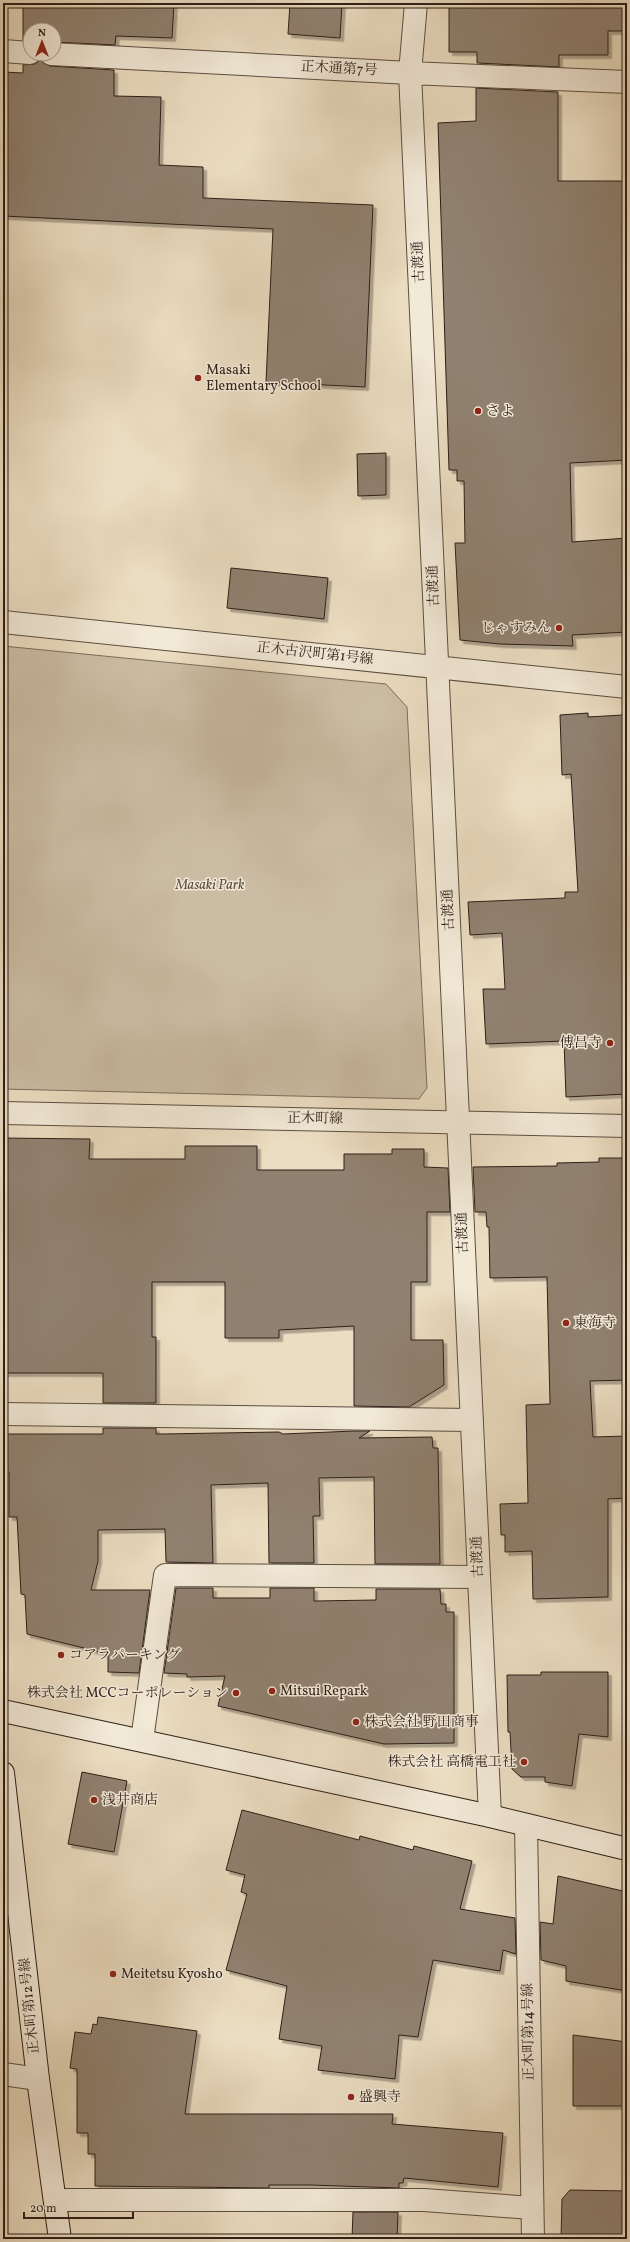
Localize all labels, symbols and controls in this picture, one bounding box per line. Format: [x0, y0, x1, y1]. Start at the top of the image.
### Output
north arrow [22, 22, 62, 62]
text: N [38, 26, 46, 41]
street label: 正木通第7号 [300, 58, 378, 80]
street label: 古渡通 [408, 241, 430, 283]
place label: Masaki Elementary School [206, 361, 321, 396]
marker: Masaki Elementary School [193, 373, 203, 383]
place label: さよ [486, 402, 514, 421]
marker: さよ [473, 406, 483, 416]
street label: 古渡通 [423, 565, 445, 607]
place label: じゃすみん [481, 619, 551, 638]
marker: じゃすみん [554, 623, 564, 633]
street label: 正木古沢町第1号線 [256, 638, 374, 670]
park label: Masaki Park [174, 876, 245, 895]
street label: 古渡通 [438, 889, 460, 931]
place label: 傅昌寺 [560, 1034, 602, 1053]
marker: 傅昌寺 [605, 1038, 615, 1048]
street label: 正木町線 [287, 1109, 343, 1129]
street label: 古渡通 [452, 1212, 474, 1254]
place label: 東海寺 [574, 1314, 616, 1333]
marker: 東海寺 [561, 1318, 571, 1328]
street label: 古渡通 [467, 1536, 489, 1578]
place label: コアラパーキング [69, 1646, 181, 1665]
marker: コアラパーキング [56, 1650, 66, 1660]
place label: Mitsui Repark [280, 1682, 368, 1701]
place label: 株式会社 MCCコーポレーション [27, 1684, 228, 1703]
marker: Mitsui Repark [267, 1686, 277, 1696]
marker: 株式会社 MCCコーポレーション [231, 1688, 241, 1698]
place label: 株式会社 野田商事 [364, 1713, 479, 1732]
marker: 株式会社 野田商事 [351, 1717, 361, 1727]
place label: 株式会社 高橋電工社 [387, 1753, 516, 1772]
marker: 株式会社 高橋電工社 [519, 1757, 529, 1767]
place label: 浅井商店 [102, 1791, 158, 1810]
marker: 浅井商店 [89, 1795, 99, 1805]
street label: 正木町第12号線 [15, 1957, 45, 2055]
place label: Meitetsu Kyosho [121, 1965, 223, 1984]
marker: Meitetsu Kyosho [108, 1969, 118, 1979]
street label: 正木町第14号線 [519, 1983, 539, 2081]
place label: 盛興寺 [359, 2088, 401, 2107]
marker: 盛興寺 [346, 2092, 356, 2102]
scale bar [24, 2194, 133, 2220]
text: 20 m [30, 2201, 57, 2217]

